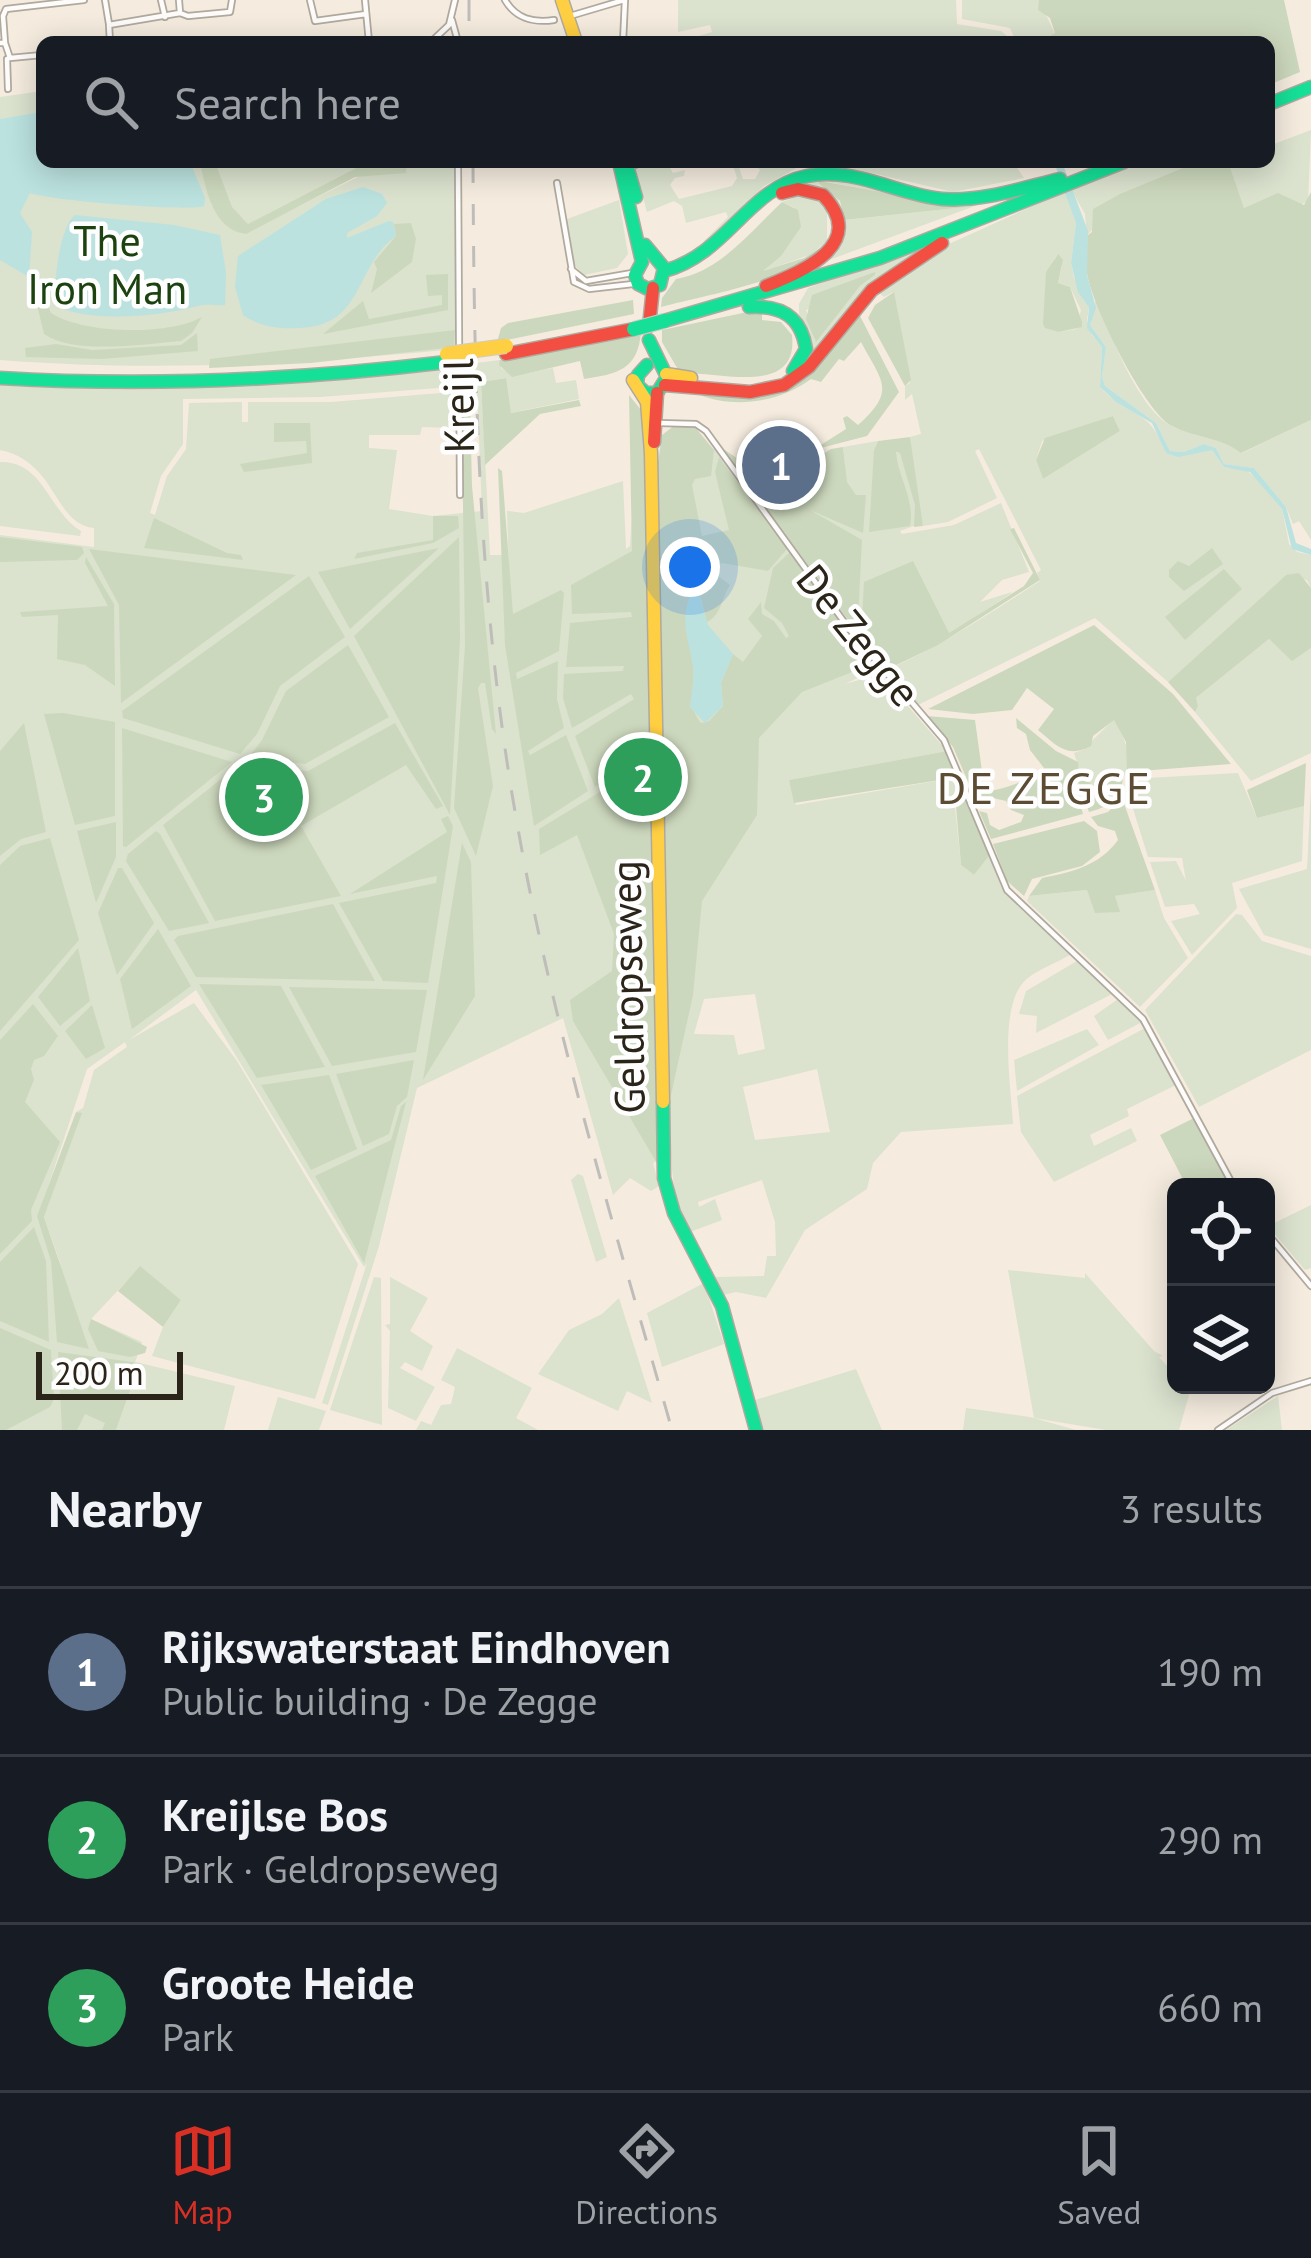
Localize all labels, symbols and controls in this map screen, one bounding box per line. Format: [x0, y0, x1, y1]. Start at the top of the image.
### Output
search box [36, 36, 1275, 168]
icon: search [78, 69, 144, 135]
text: Search here [174, 73, 401, 131]
park label: The Iron Man [27, 213, 187, 316]
street label: Kreijl [430, 358, 486, 454]
pin: 1 [742, 420, 820, 510]
your location [660, 537, 720, 597]
street label: De Zegge [785, 553, 933, 717]
pin: 2 [604, 732, 682, 822]
pin: 3 [225, 752, 303, 842]
district label: DE ZEGGE [937, 758, 1153, 816]
street label: Geldropseweg [597, 860, 657, 1114]
map controls [1167, 1178, 1275, 1394]
button: locate [1167, 1178, 1275, 1286]
button: layers [1167, 1286, 1275, 1394]
scale bar [36, 1346, 183, 1399]
text: 200 m [54, 1351, 144, 1394]
text: Nearby [48, 1475, 202, 1541]
text: 3 results [1120, 1483, 1263, 1534]
text: Rijkswaterstaat Eindhoven [162, 1617, 671, 1675]
text: 1 [76, 1646, 98, 1697]
text: 190 m [1157, 1646, 1263, 1697]
text: Public building · De Zegge [162, 1675, 598, 1726]
text: Kreijlse Bos [162, 1785, 388, 1843]
text: 2 [76, 1814, 98, 1865]
text: 290 m [1157, 1814, 1263, 1865]
text: Park · Geldropseweg [162, 1843, 499, 1894]
text: Groote Heide [162, 1953, 415, 2011]
text: 3 [76, 1982, 98, 2033]
text: 660 m [1157, 1982, 1263, 2033]
text: Park [162, 2011, 234, 2062]
tab: Map [170, 2118, 236, 2233]
tab: Directions [575, 2118, 718, 2233]
tab: Saved [1057, 2118, 1141, 2233]

